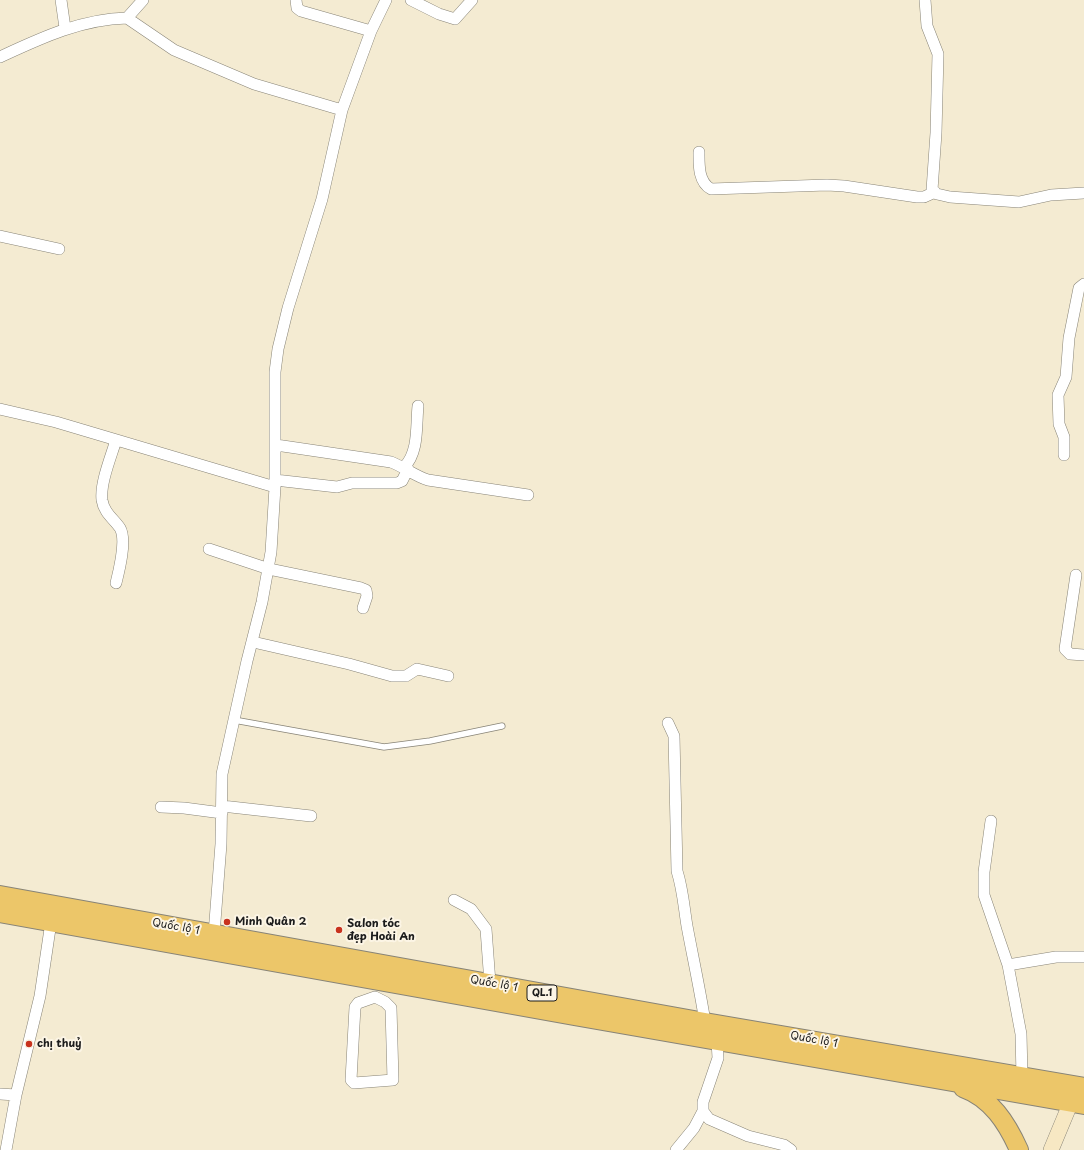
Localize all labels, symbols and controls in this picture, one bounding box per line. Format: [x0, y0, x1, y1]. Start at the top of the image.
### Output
place label: Minh Quân 2 [235, 915, 307, 929]
street label: Quốc lộ 1 [151, 916, 201, 938]
marker: Minh Quân 2 [222, 917, 232, 927]
place label: Salon tóc đẹp Hoài An [347, 917, 415, 943]
marker: Salon tóc đẹp Hoài An [334, 925, 344, 935]
street label: Quốc lộ 1 [469, 973, 519, 995]
road number: QL.1 [527, 985, 557, 1001]
street label: Quốc lộ 1 [789, 1029, 839, 1051]
place label: chị thuỷ [37, 1037, 81, 1051]
marker: chị thuỷ [24, 1039, 34, 1049]

